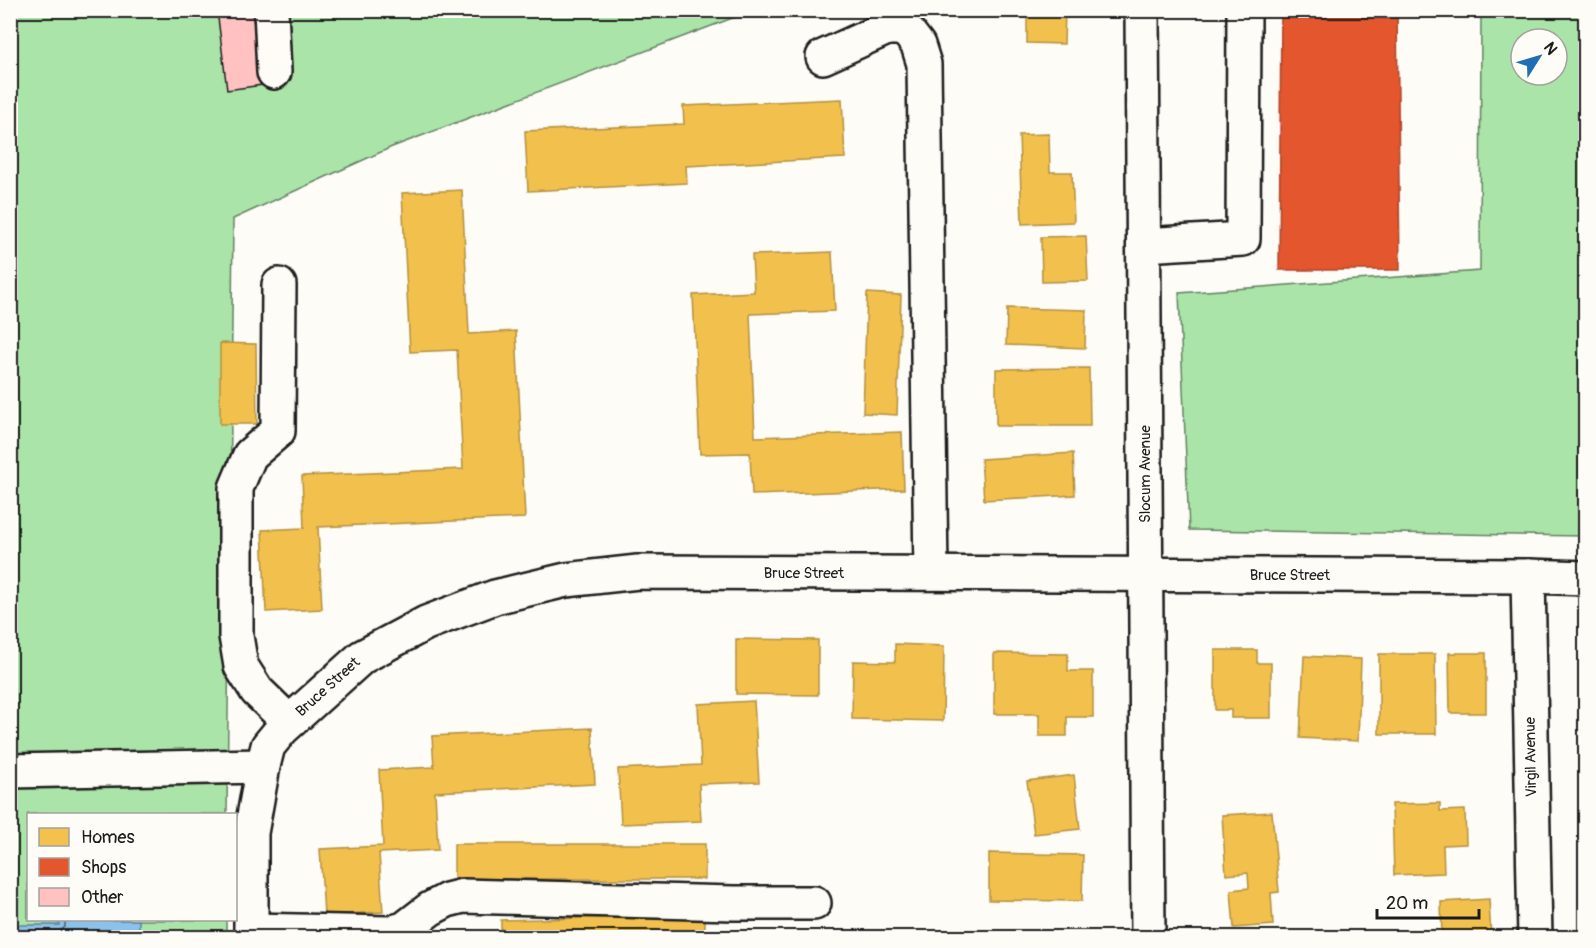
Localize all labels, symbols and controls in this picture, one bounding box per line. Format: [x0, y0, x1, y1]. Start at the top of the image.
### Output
north arrow [1509, 27, 1569, 87]
text: N [1539, 38, 1562, 59]
street label: Slocum Avenue [1136, 425, 1155, 523]
street label: Bruce Street [764, 564, 845, 583]
street label: Bruce Street [1250, 566, 1331, 585]
street label: Bruce Street [292, 652, 365, 721]
street label: Virgil Avenue [1521, 716, 1541, 797]
legend [27, 813, 237, 921]
text: Homes [81, 826, 134, 849]
text: Shops [81, 856, 126, 879]
scale bar [1377, 882, 1479, 920]
text: Other [81, 886, 124, 909]
text: 20 m [1386, 892, 1428, 915]

